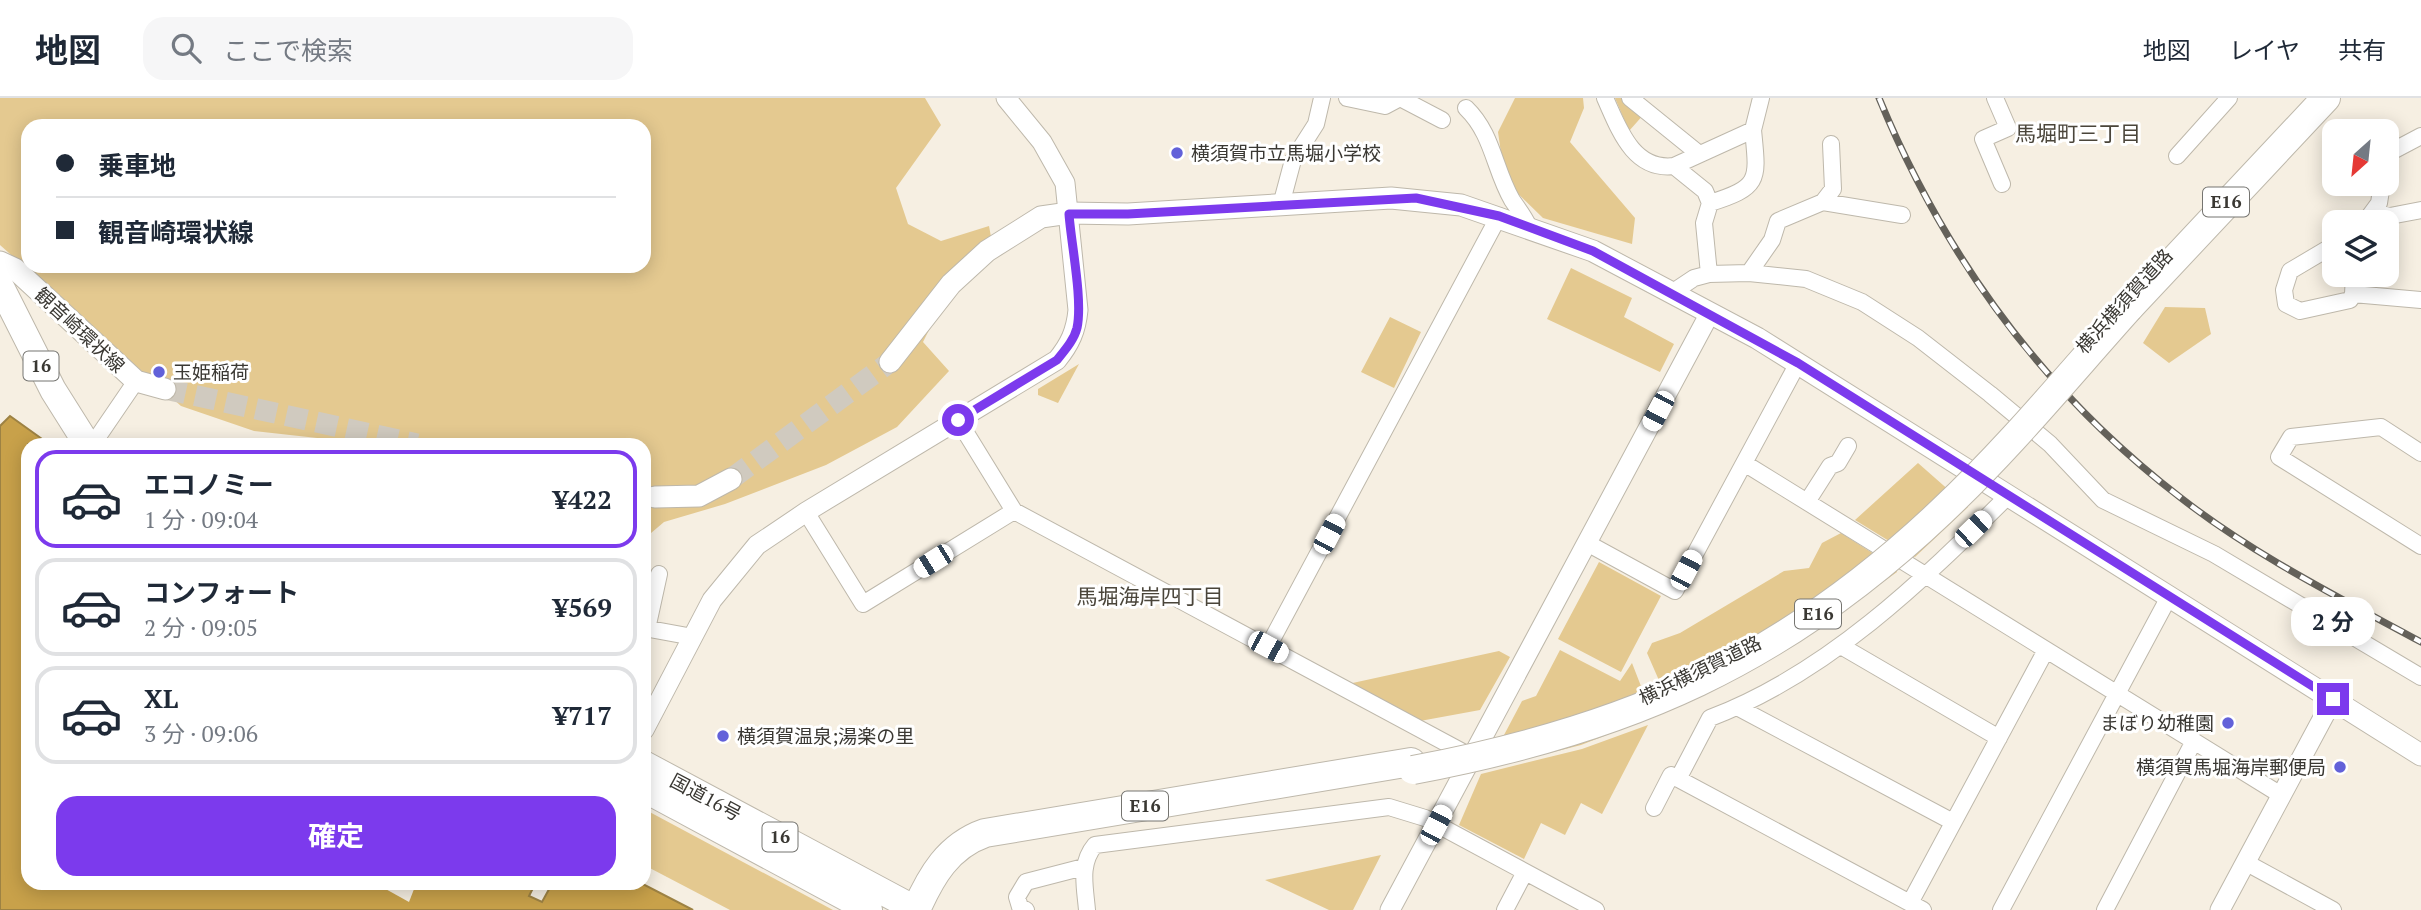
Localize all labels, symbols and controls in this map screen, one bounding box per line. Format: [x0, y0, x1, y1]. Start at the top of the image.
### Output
search box [143, 17, 633, 80]
text: 地図 [35, 28, 101, 71]
icon: search [167, 29, 205, 67]
text: ここで検索 [223, 33, 353, 67]
text: 地図 [2143, 34, 2191, 66]
text: レイヤ [2229, 34, 2300, 66]
text: 共有 [2338, 34, 2386, 66]
district label: 馬堀町三丁目 [2015, 119, 2141, 147]
north arrow [2322, 119, 2399, 196]
map controls [2322, 119, 2399, 287]
place label: 横須賀市立馬堀小学校 [1191, 140, 1381, 165]
marker: 横須賀市立馬堀小学校 [1169, 145, 1185, 161]
text: 乗車地 [98, 148, 176, 182]
road number: E16 [2203, 188, 2249, 217]
button: layers [2322, 210, 2399, 287]
text: 観音崎環状線 [98, 215, 254, 249]
street label: 横浜横須賀道路 [2070, 243, 2177, 358]
street label: 観音崎環状線 [30, 282, 131, 378]
road number: 16 [23, 352, 58, 380]
place label: 玉姫稲荷 [173, 359, 249, 384]
marker: 玉姫稲荷 [151, 364, 167, 380]
car [1639, 388, 1678, 434]
route start [942, 404, 974, 436]
text: エコノミー [144, 467, 274, 501]
icon: car [60, 468, 123, 531]
text: ¥422 [553, 482, 612, 516]
text: 1 分 · 09:04 [144, 504, 258, 535]
car [1951, 507, 1996, 551]
car [1310, 511, 1349, 557]
car [910, 541, 957, 581]
car [1667, 547, 1706, 593]
text: コンフォート [144, 575, 299, 609]
icon: car [60, 576, 123, 639]
district label: 馬堀海岸四丁目 [1077, 582, 1224, 610]
text: ¥569 [553, 590, 612, 624]
callout: 2 分 [2291, 598, 2375, 646]
road number: E16 [1795, 600, 1841, 628]
text: 2 分 [2312, 606, 2354, 637]
text: 2 分 · 09:05 [144, 612, 258, 643]
car [1245, 628, 1292, 666]
street label: 横浜横須賀道路 [1635, 629, 1765, 710]
text: XL [144, 681, 178, 715]
route end [2317, 683, 2349, 715]
icon: car [60, 684, 123, 747]
text: ¥717 [553, 698, 612, 732]
place label: まぼり幼稚園 [2100, 710, 2214, 735]
marker: まぼり幼稚園 [2220, 715, 2236, 731]
text: 3 分 · 09:06 [144, 718, 258, 749]
place label: 横須賀温泉;湯楽の里 [737, 723, 914, 748]
marker: 横須賀温泉;湯楽の里 [715, 728, 731, 744]
place label: 横須賀馬堀海岸郵便局 [2136, 754, 2326, 779]
marker: 横須賀馬堀海岸郵便局 [2332, 759, 2348, 775]
street label: 国道16号 [666, 767, 746, 826]
road number: E16 [1122, 792, 1168, 820]
button: 確定 [56, 796, 616, 876]
car [1417, 802, 1456, 848]
road number: 16 [762, 822, 798, 852]

